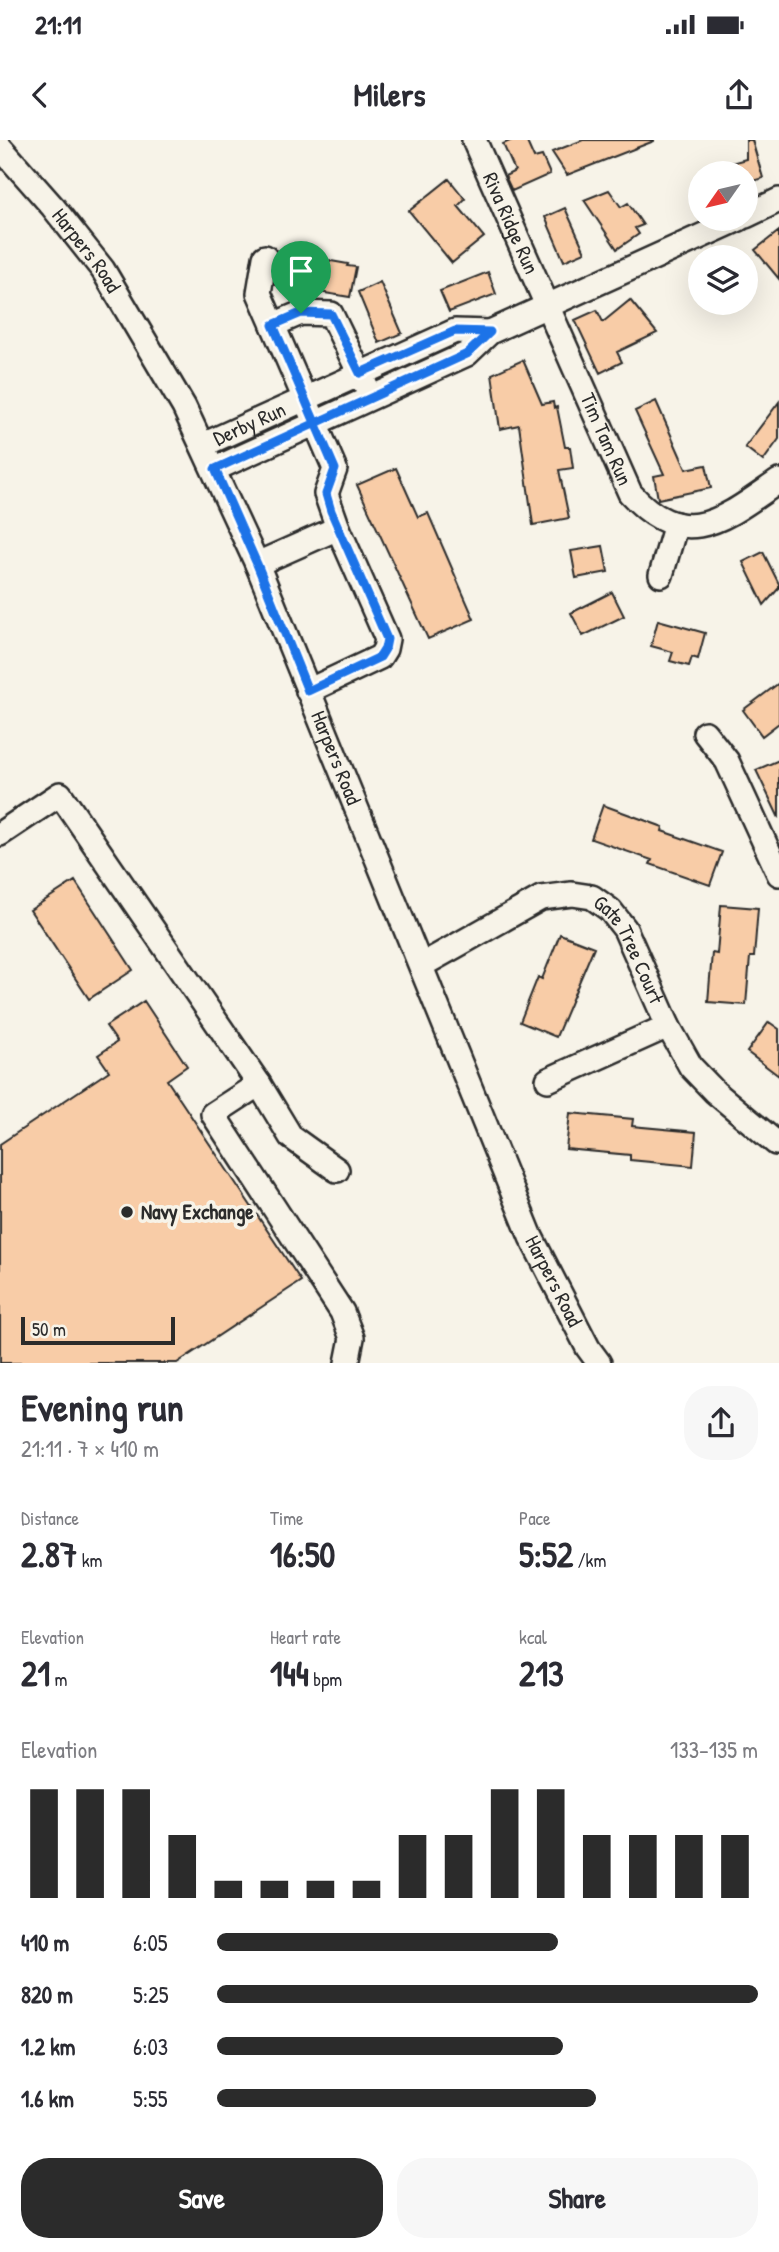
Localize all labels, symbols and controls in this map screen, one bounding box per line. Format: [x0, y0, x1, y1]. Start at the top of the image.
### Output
text: 21:11 [35, 7, 82, 42]
text: Milers [353, 73, 426, 116]
icon: back [21, 76, 59, 114]
icon: share [720, 76, 758, 114]
north arrow [688, 161, 758, 231]
map controls [688, 161, 758, 315]
street label: Riva Ridge Run [476, 168, 546, 278]
street label: Harpers Road [45, 202, 128, 298]
pin [271, 241, 331, 313]
button: layers [688, 245, 758, 315]
icon: arrive [282, 252, 320, 290]
street label: Tim Tam Run [574, 388, 640, 490]
street label: Derby Run [209, 395, 290, 452]
street label: Harpers Road [304, 706, 368, 809]
street label: Gate Tree Court [588, 888, 672, 1009]
place label: Navy Exchange [141, 1197, 254, 1227]
marker: Navy Exchange [119, 1204, 135, 1220]
street label: Harpers Road [519, 1230, 590, 1332]
scale bar [21, 1314, 175, 1346]
text: 50 m [32, 1316, 66, 1342]
text: Evening run [21, 1381, 184, 1433]
button: share [684, 1386, 758, 1460]
text: 21:11 · 7 × 410 m [21, 1433, 159, 1464]
text: Distance [21, 1505, 79, 1531]
text: Time [270, 1505, 304, 1531]
text: Pace [519, 1505, 551, 1531]
text: 2.87 [21, 1531, 77, 1578]
text: 16:50 [270, 1531, 335, 1578]
text: 5:52 [519, 1531, 573, 1578]
text: km [77, 1547, 103, 1573]
text: /km [573, 1547, 606, 1573]
text: Elevation [21, 1624, 84, 1650]
text: Heart rate [270, 1624, 341, 1650]
text: kcal [519, 1624, 547, 1650]
text: 21 [21, 1650, 50, 1697]
text: 144 [270, 1650, 309, 1697]
text: 213 [519, 1650, 564, 1697]
text: m [50, 1666, 67, 1692]
text: bpm [309, 1666, 342, 1692]
text: Elevation [21, 1734, 97, 1765]
text: 133–135 m [670, 1734, 758, 1765]
text: 410 m [21, 1927, 69, 1958]
text: 6:05 [133, 1927, 168, 1958]
text: 820 m [21, 1979, 73, 2010]
text: 5:25 [133, 1979, 169, 2010]
text: 1.2 km [21, 2031, 76, 2062]
text: 6:03 [133, 2031, 168, 2062]
text: 1.6 km [21, 2083, 74, 2114]
text: 5:55 [133, 2083, 168, 2114]
button: Save [21, 2158, 383, 2238]
button: Share [397, 2158, 758, 2238]

